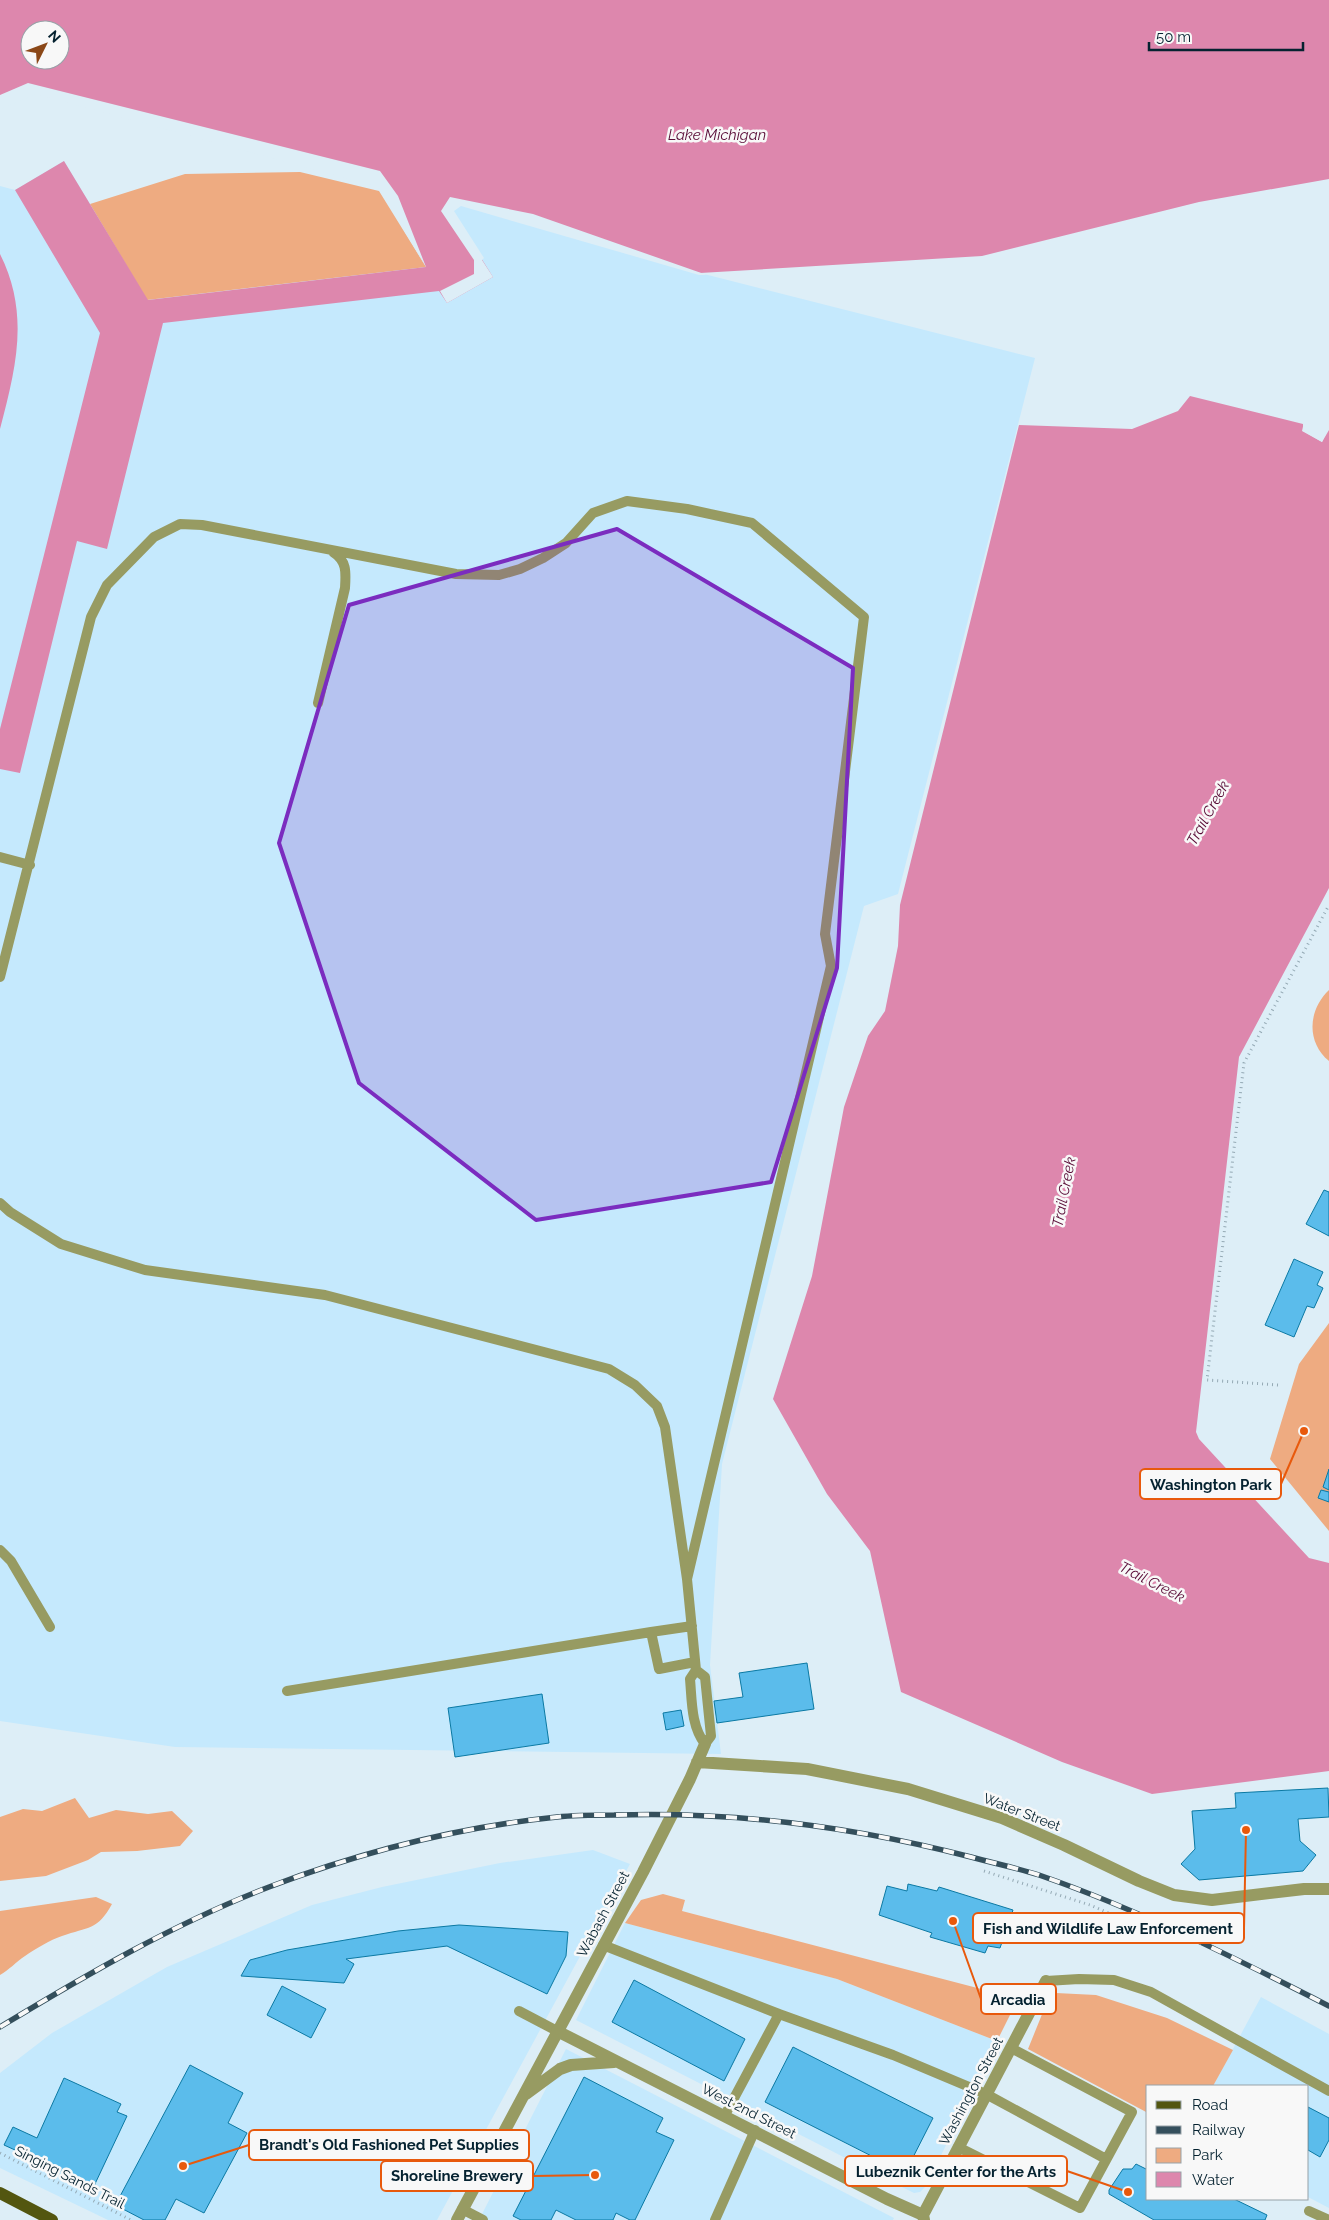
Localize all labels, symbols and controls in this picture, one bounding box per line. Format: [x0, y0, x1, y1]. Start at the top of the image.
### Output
north arrow [20, 20, 70, 70]
scale bar [1149, 20, 1303, 52]
text: N [45, 27, 64, 46]
text: 50 m [1156, 28, 1191, 46]
water label: Lake Michigan [668, 126, 766, 144]
water label: Trail Creek [1183, 778, 1233, 848]
water label: Trail Creek [1048, 1155, 1080, 1229]
callout: Washington Park [1140, 1469, 1281, 1499]
text: Washington Park [1150, 1476, 1273, 1494]
water label: Trail Creek [1116, 1558, 1188, 1606]
street label: Water Street [981, 1790, 1063, 1834]
street label: Wabash Street [574, 1868, 633, 1960]
callout: Fish and Wildlife Law Enforcement [973, 1913, 1244, 1943]
text: Fish and Wildlife Law Enforcement [983, 1920, 1233, 1938]
callout: Arcadia [981, 1984, 1056, 2014]
text: Arcadia [991, 1991, 1046, 2009]
street label: Washington Street [936, 2034, 1006, 2148]
street label: West 2nd Street [699, 2080, 799, 2142]
legend [1146, 2085, 1309, 2200]
text: Road [1192, 2096, 1228, 2114]
text: Railway [1192, 2121, 1245, 2139]
callout: Brandt's Old Fashioned Pet Supplies [249, 2130, 529, 2160]
text: Brandt's Old Fashioned Pet Supplies [259, 2136, 519, 2154]
street label: Singing Sands Trail [12, 2142, 128, 2212]
text: Park [1192, 2146, 1223, 2164]
callout: Lubeznik Center for the Arts [845, 2156, 1067, 2186]
callout: Shoreline Brewery [381, 2161, 533, 2191]
text: Lubeznik Center for the Arts [856, 2163, 1056, 2181]
text: Shoreline Brewery [391, 2167, 524, 2185]
text: Water [1192, 2171, 1235, 2189]

